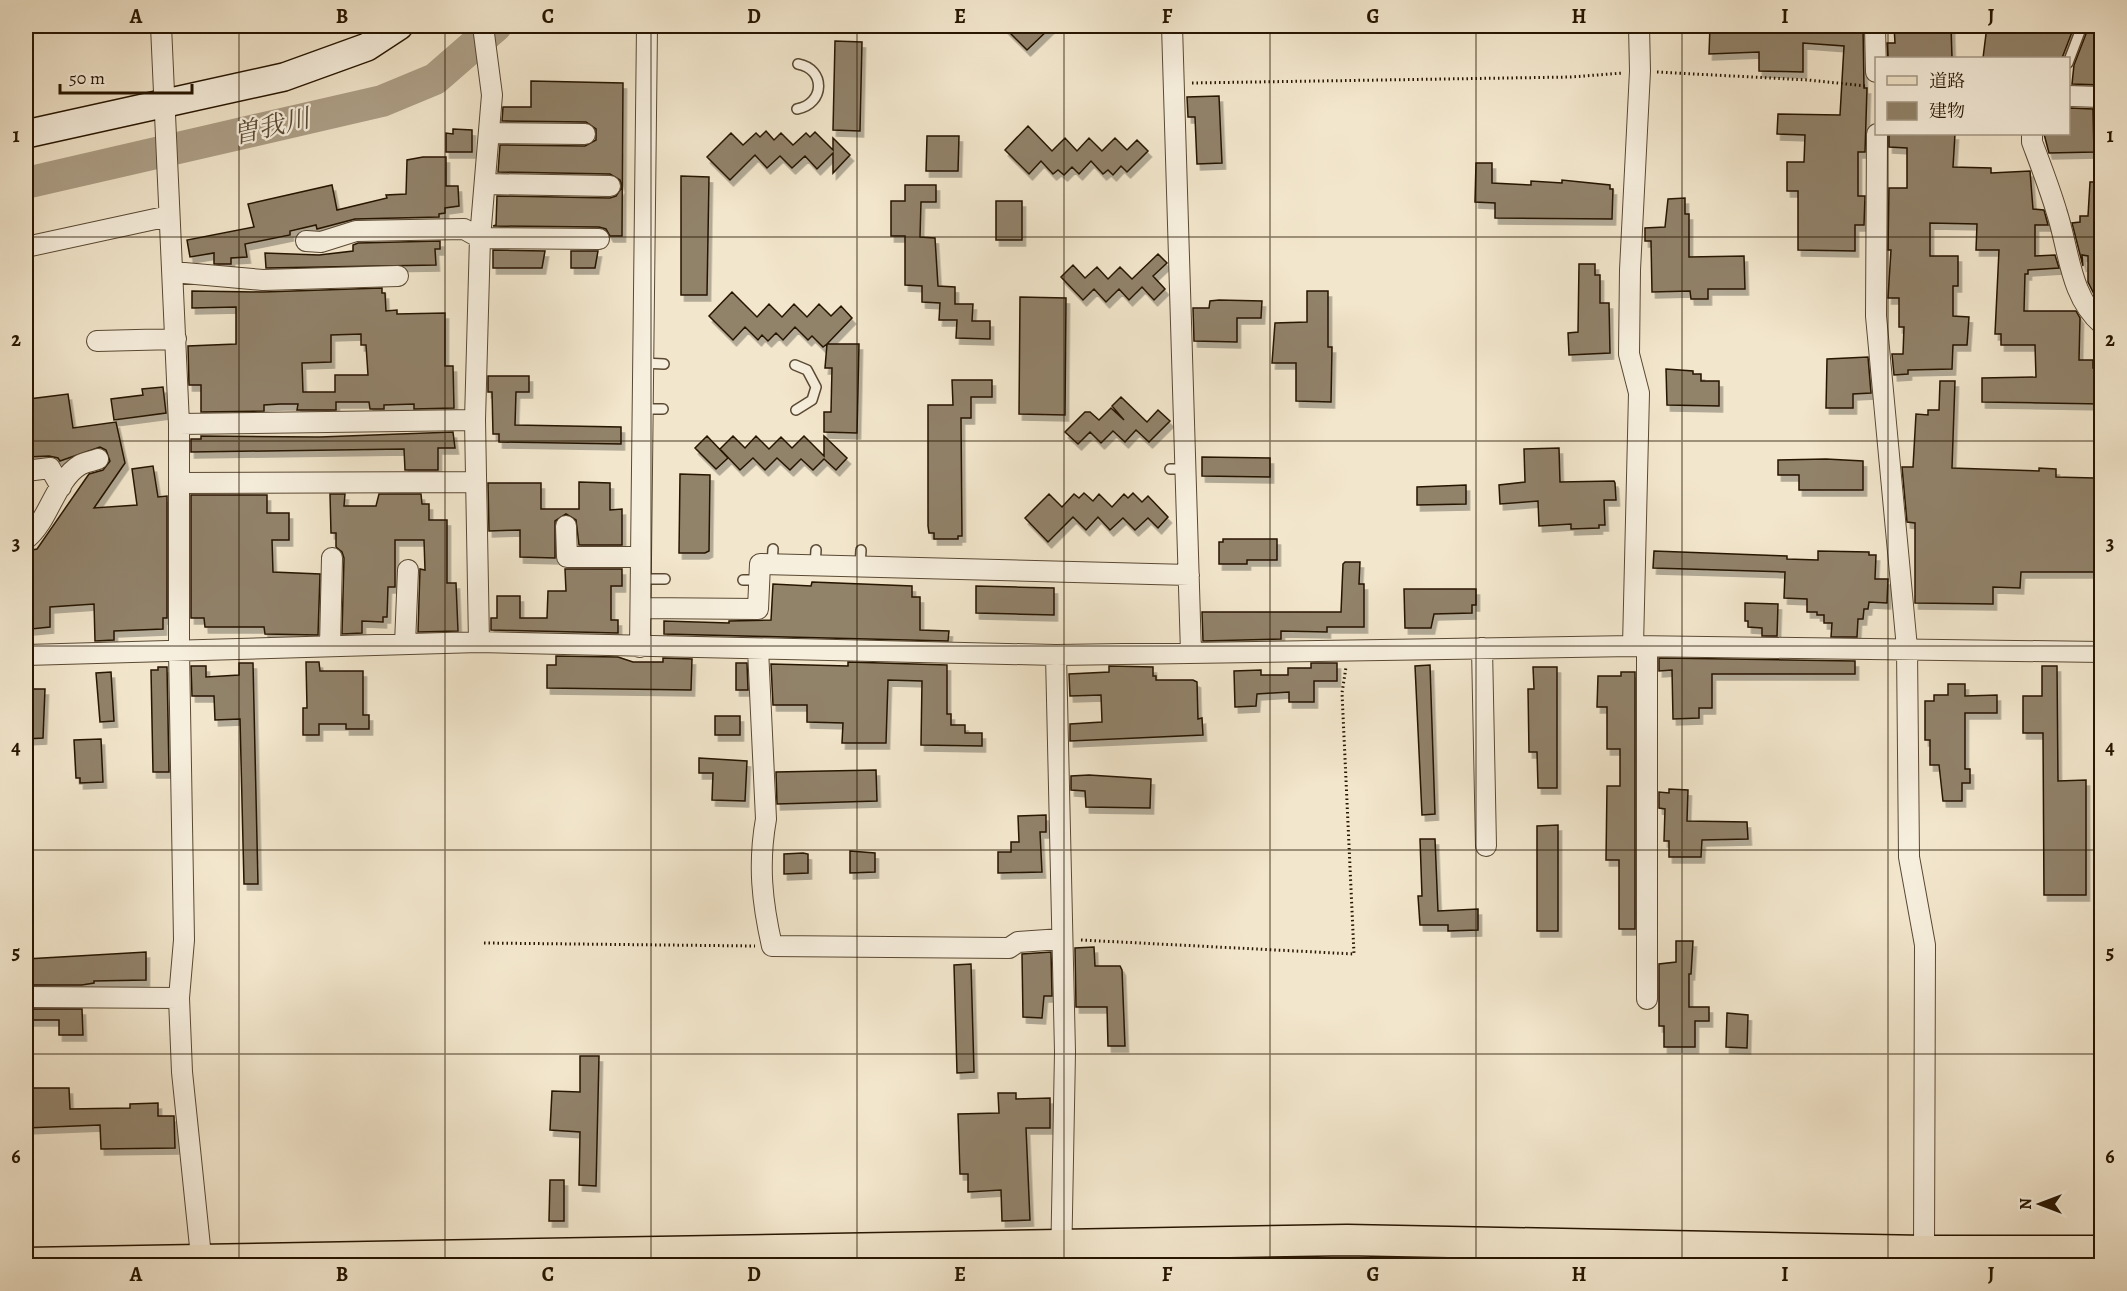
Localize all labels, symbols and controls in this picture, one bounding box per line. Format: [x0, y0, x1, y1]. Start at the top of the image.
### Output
text: A [129, 3, 143, 30]
text: B [336, 3, 348, 30]
text: C [542, 3, 554, 30]
text: D [747, 3, 761, 30]
text: E [954, 3, 966, 30]
text: F [1162, 3, 1173, 30]
text: G [1366, 3, 1380, 30]
text: H [1572, 3, 1587, 30]
text: I [1781, 3, 1789, 30]
text: J [1988, 3, 1995, 30]
scale bar [60, 57, 192, 95]
legend [1875, 57, 2070, 135]
text: 50 m [69, 66, 105, 90]
text: 道路 [1929, 69, 1965, 93]
text: 建物 [1929, 99, 1965, 123]
water label: 曽我川 [229, 100, 316, 152]
text: 1 [12, 122, 20, 149]
text: 1 [2106, 122, 2114, 149]
text: 2 [11, 326, 21, 353]
text: 2 [2105, 326, 2115, 353]
text: 3 [12, 530, 20, 557]
text: 3 [2106, 530, 2114, 557]
text: 4 [11, 734, 21, 761]
text: 4 [2105, 734, 2115, 761]
text: 5 [12, 939, 20, 966]
text: 5 [2106, 939, 2114, 966]
text: 6 [11, 1143, 21, 1170]
text: 6 [2105, 1143, 2115, 1170]
north arrow [2010, 1174, 2070, 1234]
text: N [2015, 1198, 2037, 1210]
text: A [129, 1261, 143, 1288]
text: B [336, 1261, 348, 1288]
text: C [542, 1261, 554, 1288]
text: D [747, 1261, 761, 1288]
text: E [954, 1261, 966, 1288]
text: F [1162, 1261, 1173, 1288]
text: G [1366, 1261, 1380, 1288]
text: H [1572, 1261, 1587, 1288]
text: I [1781, 1261, 1789, 1288]
text: J [1988, 1261, 1995, 1288]

